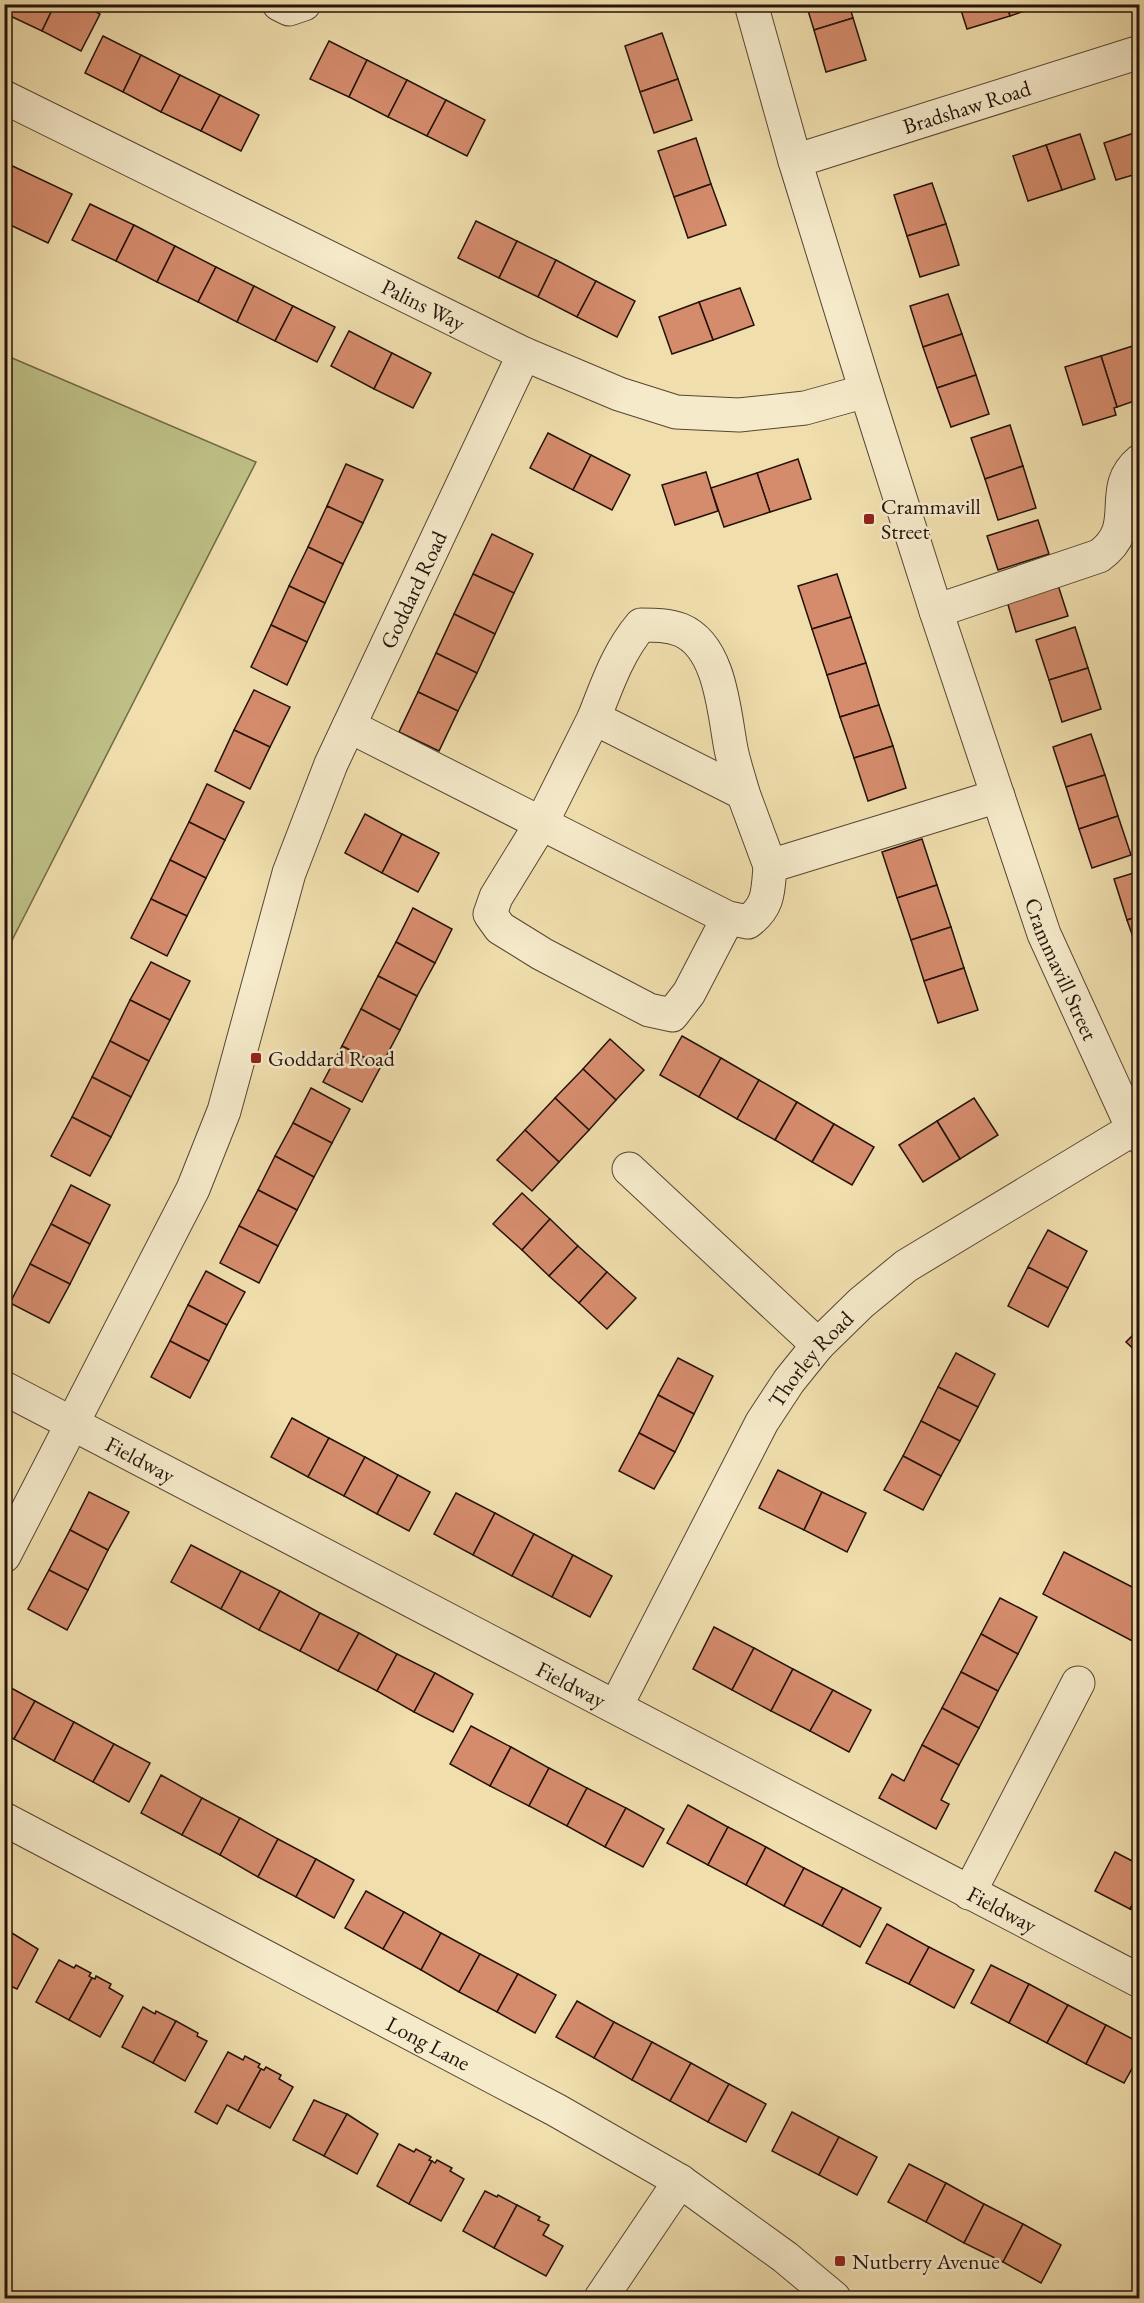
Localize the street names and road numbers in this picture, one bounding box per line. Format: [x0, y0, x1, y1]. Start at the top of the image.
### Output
street label: Bradshaw Road [899, 73, 1035, 141]
street label: Palins Way [377, 271, 471, 337]
street label: Goddard Road [373, 525, 454, 653]
street label: Crammavill Street [1018, 894, 1105, 1045]
street label: Thorley Road [761, 1304, 860, 1413]
street label: Fieldway [101, 1429, 181, 1490]
street label: Fieldway [532, 1654, 611, 1714]
street label: Fieldway [962, 1879, 1042, 1939]
street label: Long Lane [382, 2009, 476, 2077]

